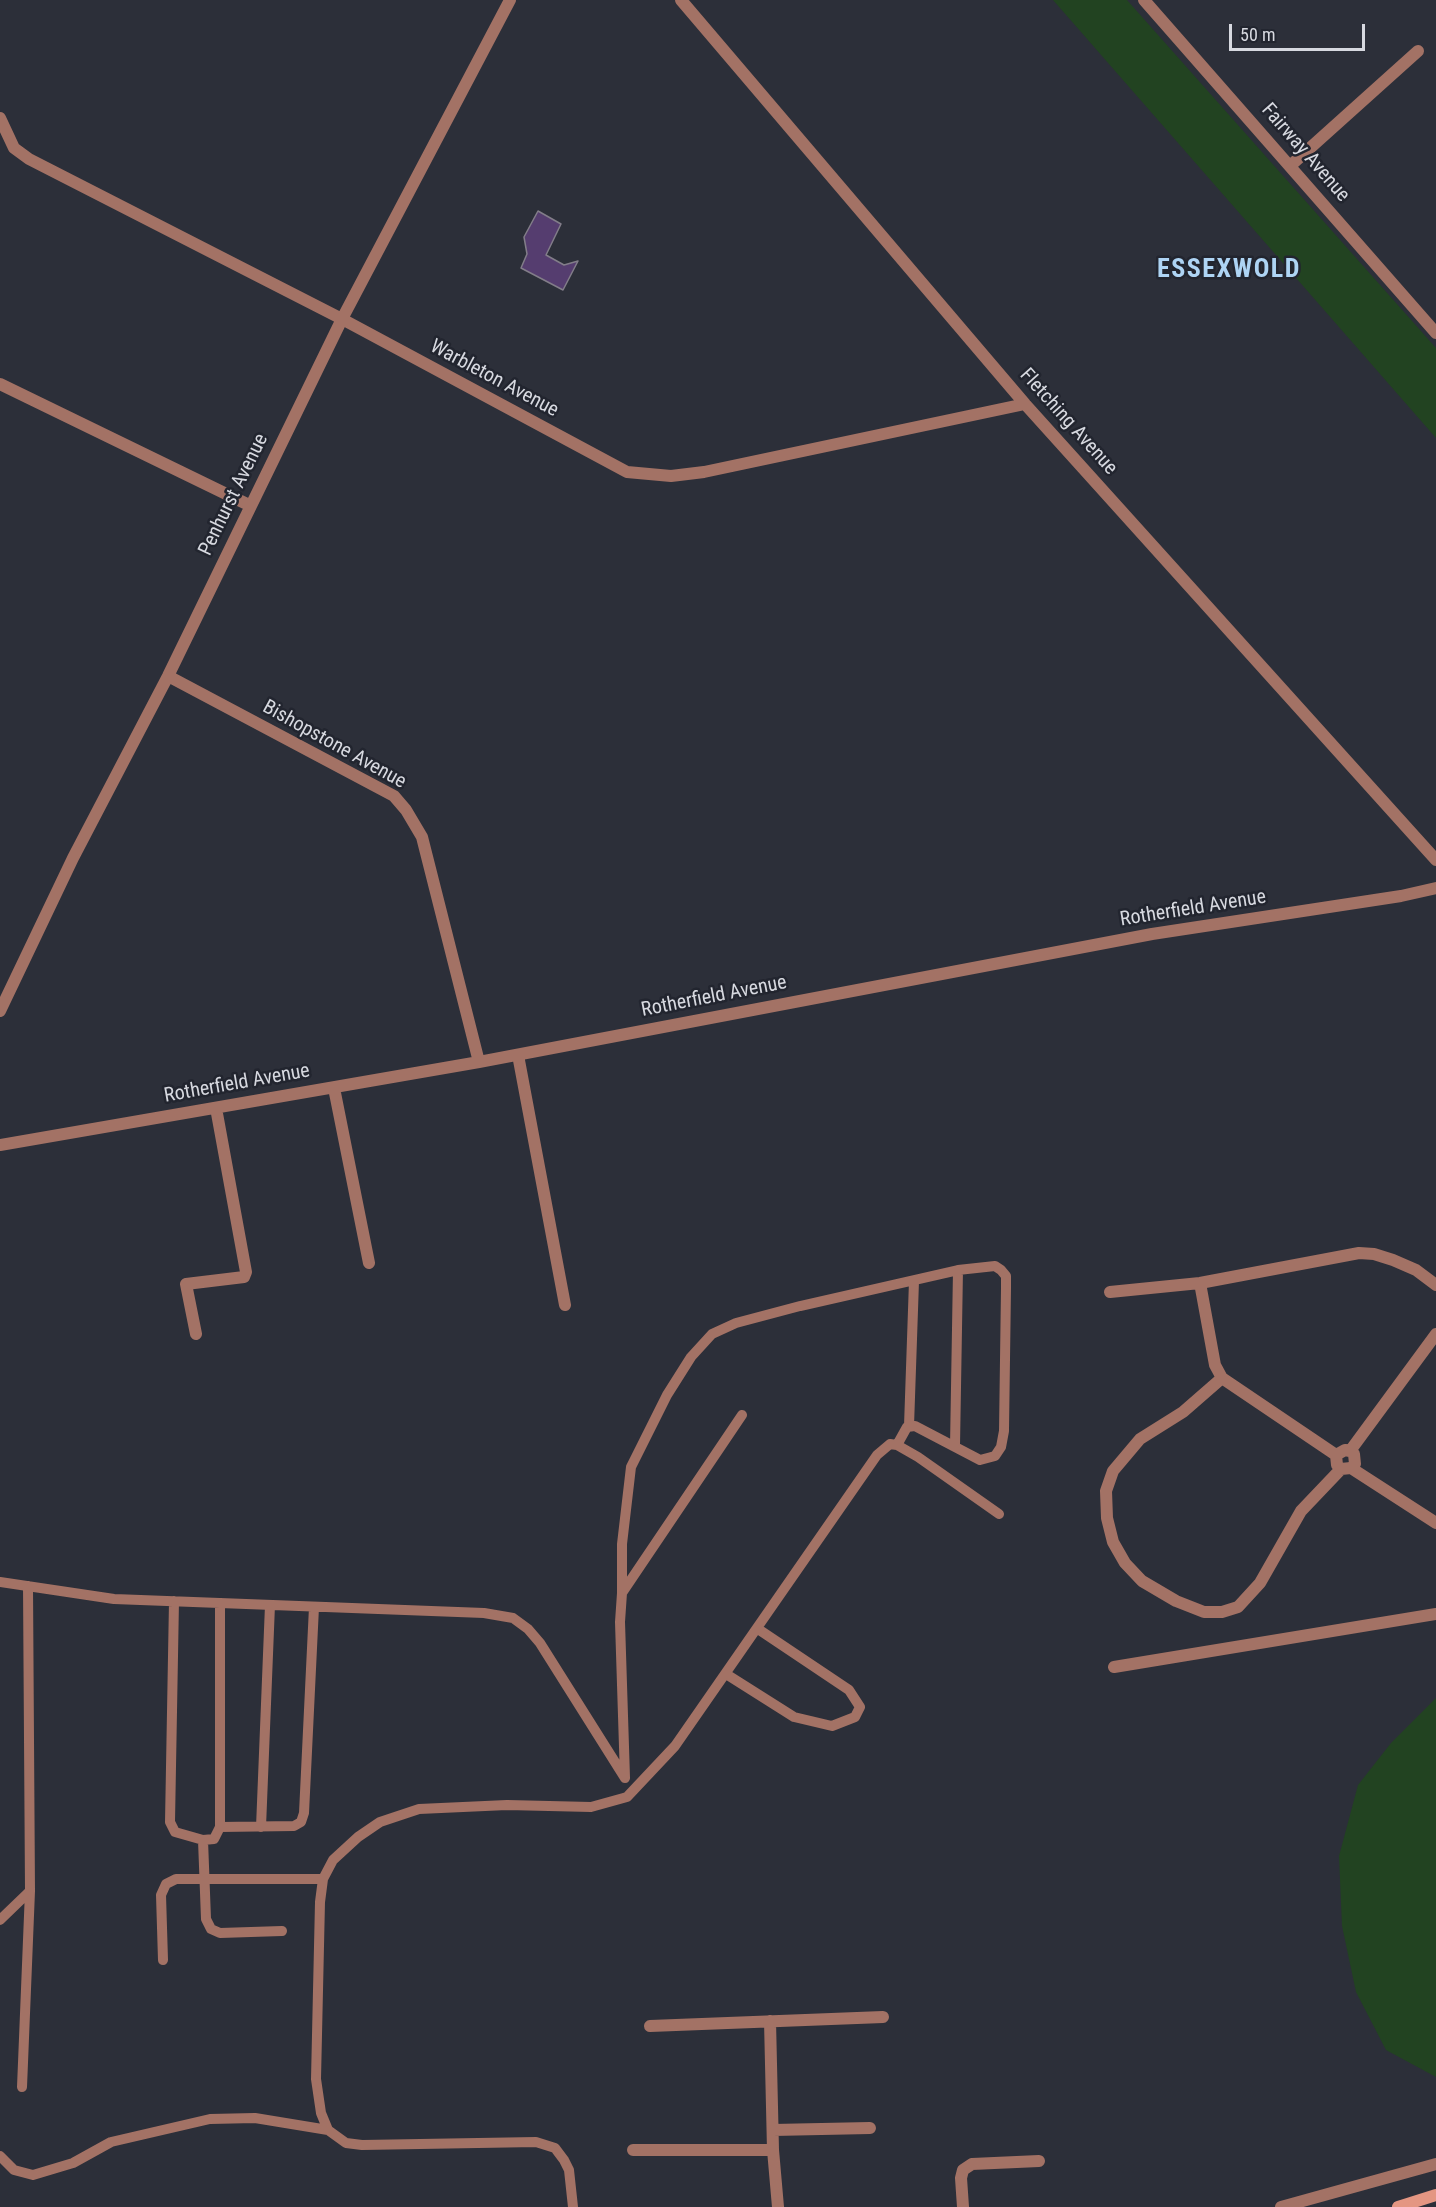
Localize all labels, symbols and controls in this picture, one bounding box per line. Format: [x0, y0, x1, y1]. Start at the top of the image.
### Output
scale bar [1232, 12, 1368, 50]
text: 50 m [1240, 24, 1275, 45]
street label: Fairway Avenue [1256, 99, 1354, 207]
district label: ESSEXWOLD [1157, 254, 1301, 286]
street label: Warbleton Avenue [426, 335, 562, 423]
street label: Fletching Avenue [1014, 364, 1122, 480]
street label: Penhurst Avenue [194, 430, 274, 560]
street label: Bishopstone Avenue [258, 696, 410, 794]
street label: Rotherfield Avenue [1118, 886, 1268, 932]
street label: Rotherfield Avenue [639, 971, 789, 1023]
street label: Rotherfield Avenue [162, 1059, 312, 1109]

